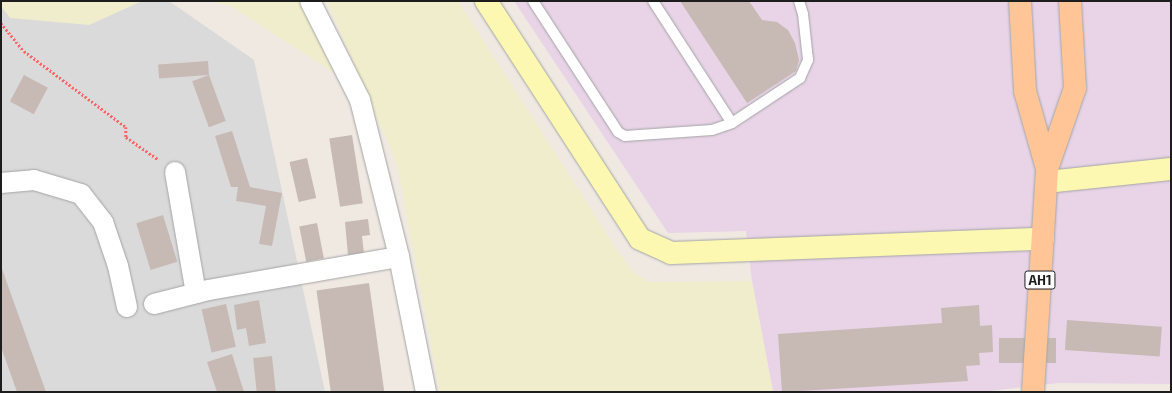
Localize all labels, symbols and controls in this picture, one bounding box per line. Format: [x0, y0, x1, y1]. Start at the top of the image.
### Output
road number: AH1 [1024, 269, 1056, 291]

